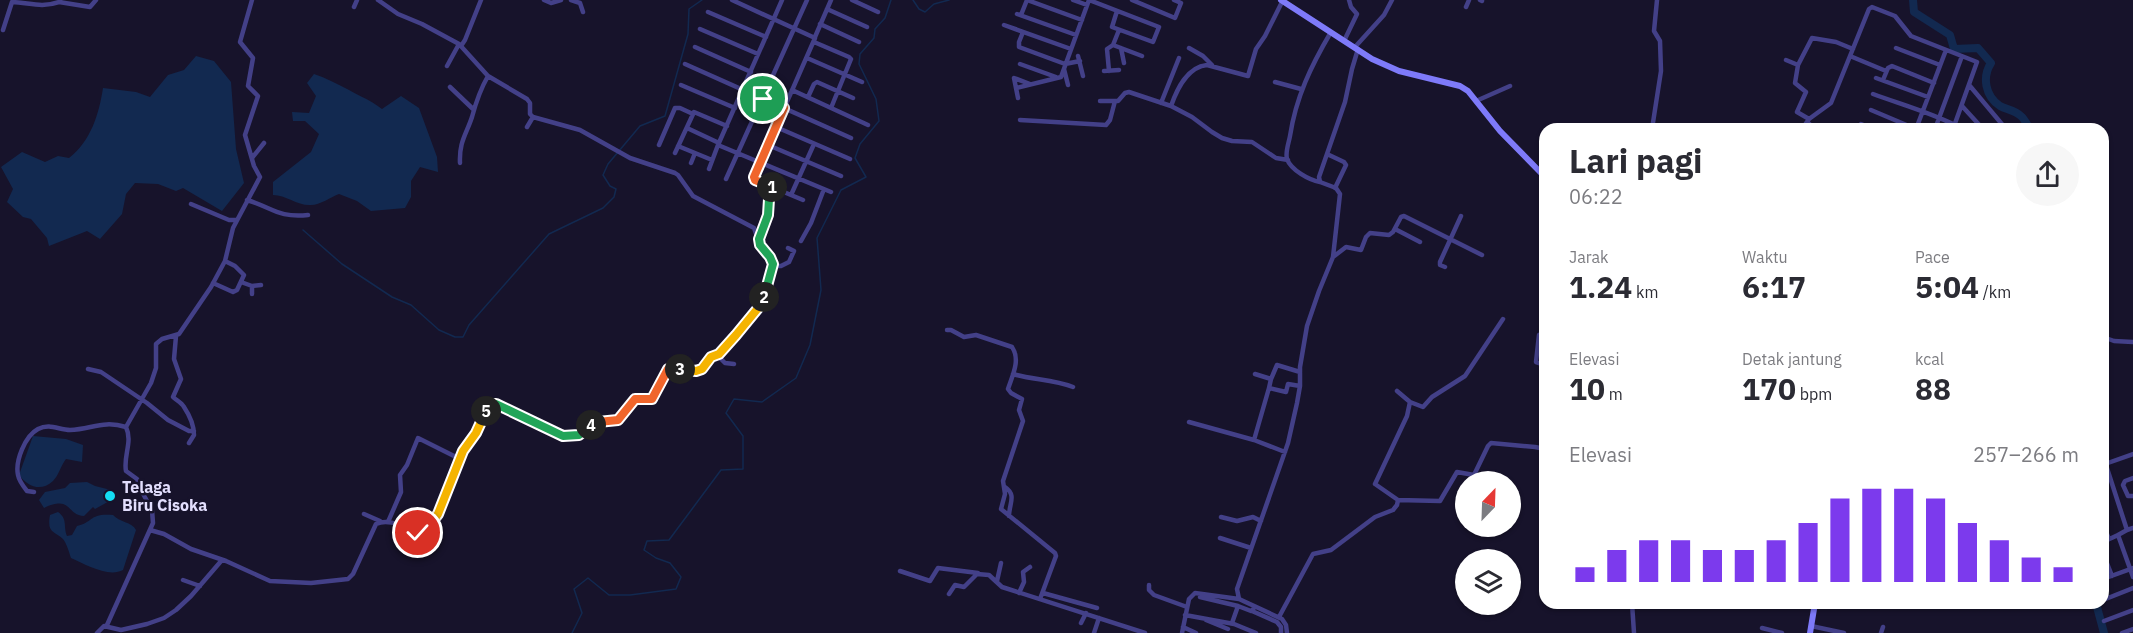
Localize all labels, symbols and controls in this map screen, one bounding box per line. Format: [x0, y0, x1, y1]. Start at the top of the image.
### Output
pin [737, 73, 788, 124]
icon: arrive [746, 82, 779, 115]
text: Lari pagi [1569, 139, 1702, 182]
button: share [2016, 143, 2079, 206]
pin: 1 [757, 172, 787, 202]
text: 1 [767, 177, 777, 197]
text: 06:22 [1569, 183, 1623, 210]
text: Jarak [1569, 247, 1609, 267]
text: Waktu [1742, 247, 1788, 267]
text: Pace [1915, 247, 1950, 267]
text: 1.24 [1569, 267, 1632, 306]
text: 6:17 [1742, 267, 1806, 306]
text: 5:04 [1915, 267, 1979, 306]
pin: 2 [749, 282, 779, 312]
text: km [1632, 282, 1659, 302]
text: /km [1979, 282, 2011, 302]
text: 2 [759, 287, 769, 307]
text: Elevasi [1569, 349, 1619, 369]
text: Detak jantung [1742, 349, 1842, 369]
text: kcal [1915, 349, 1944, 369]
pin: 3 [665, 354, 695, 384]
text: 3 [675, 359, 685, 379]
text: 10 [1569, 369, 1605, 408]
text: 170 [1742, 369, 1796, 408]
text: 88 [1915, 369, 1951, 408]
text: m [1605, 384, 1623, 404]
text: bpm [1796, 384, 1832, 404]
pin: 5 [471, 396, 501, 426]
text: 5 [481, 401, 491, 421]
pin: 4 [576, 410, 606, 440]
text: 4 [586, 415, 596, 435]
text: Elevasi [1569, 441, 1632, 468]
text: 257–266 m [1973, 441, 2079, 468]
north arrow [1455, 471, 1521, 537]
map controls [1455, 471, 1521, 615]
place label: Telaga Biru Cisoka [122, 477, 207, 515]
marker: Telaga Biru Cisoka [103, 489, 117, 503]
pin [392, 507, 443, 558]
icon: check [401, 516, 434, 549]
button: layers [1455, 549, 1521, 615]

